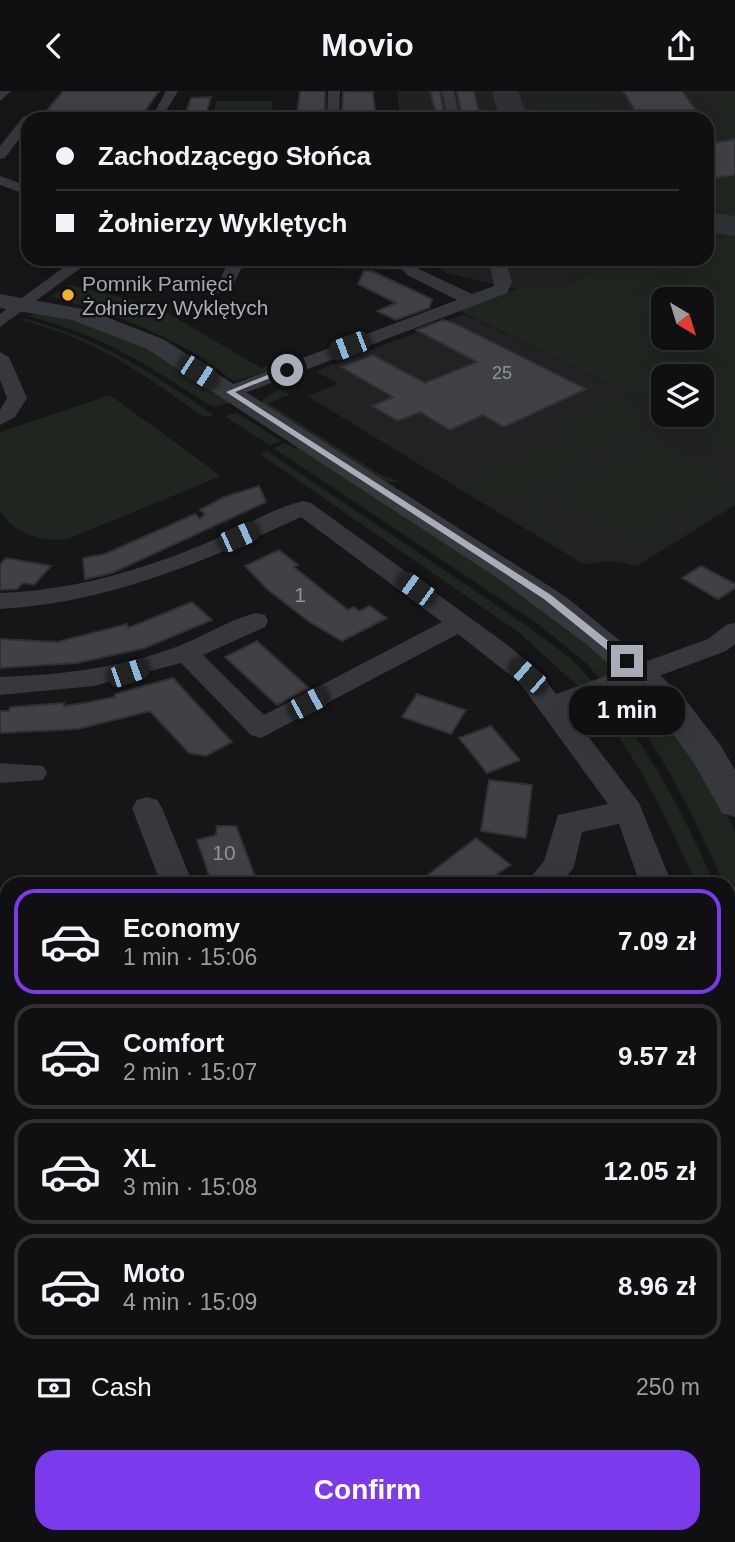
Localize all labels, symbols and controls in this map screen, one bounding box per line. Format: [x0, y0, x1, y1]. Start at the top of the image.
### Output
icon: back [35, 27, 73, 65]
text: Movio [321, 27, 414, 63]
icon: share [662, 27, 700, 65]
text: Zachodzącego Słońca [98, 141, 371, 171]
text: Żołnierzy Wyklętych [98, 208, 348, 238]
place label: Pomnik Pamięci Żołnierzy Wyklętych [82, 272, 269, 319]
marker: Pomnik Pamięci Żołnierzy Wyklętych [60, 287, 76, 303]
north arrow [651, 287, 714, 350]
map controls [651, 287, 714, 427]
car [326, 329, 373, 363]
car [175, 352, 222, 392]
route start [271, 354, 303, 386]
house number: 25 [492, 363, 512, 383]
button: layers [651, 364, 714, 427]
car [215, 519, 262, 555]
car [393, 568, 440, 610]
house number: 1 [294, 583, 306, 606]
route end [611, 645, 643, 677]
car [506, 654, 551, 698]
car [105, 656, 152, 690]
car [285, 684, 332, 722]
callout: 1 min [569, 685, 685, 735]
text: 1 min [597, 697, 657, 723]
house number: 10 [212, 841, 236, 864]
icon: car [39, 910, 102, 973]
text: Economy [123, 913, 240, 943]
text: 7.09 zł [618, 926, 696, 956]
text: 1 min · 15:06 [123, 944, 257, 970]
icon: car [39, 1025, 102, 1088]
text: Comfort [123, 1028, 224, 1058]
text: 9.57 zł [618, 1041, 696, 1071]
text: 2 min · 15:07 [123, 1059, 257, 1085]
icon: car [39, 1140, 102, 1203]
text: XL [123, 1143, 156, 1173]
text: 12.05 zł [603, 1156, 696, 1186]
text: 3 min · 15:08 [123, 1174, 257, 1200]
icon: car [39, 1255, 102, 1318]
text: Moto [123, 1258, 185, 1288]
text: 8.96 zł [618, 1271, 696, 1301]
text: 4 min · 15:09 [123, 1289, 257, 1315]
icon: cash [35, 1369, 73, 1407]
text: Cash [91, 1372, 152, 1402]
text: 250 m [636, 1374, 700, 1400]
button: Confirm [35, 1450, 700, 1530]

